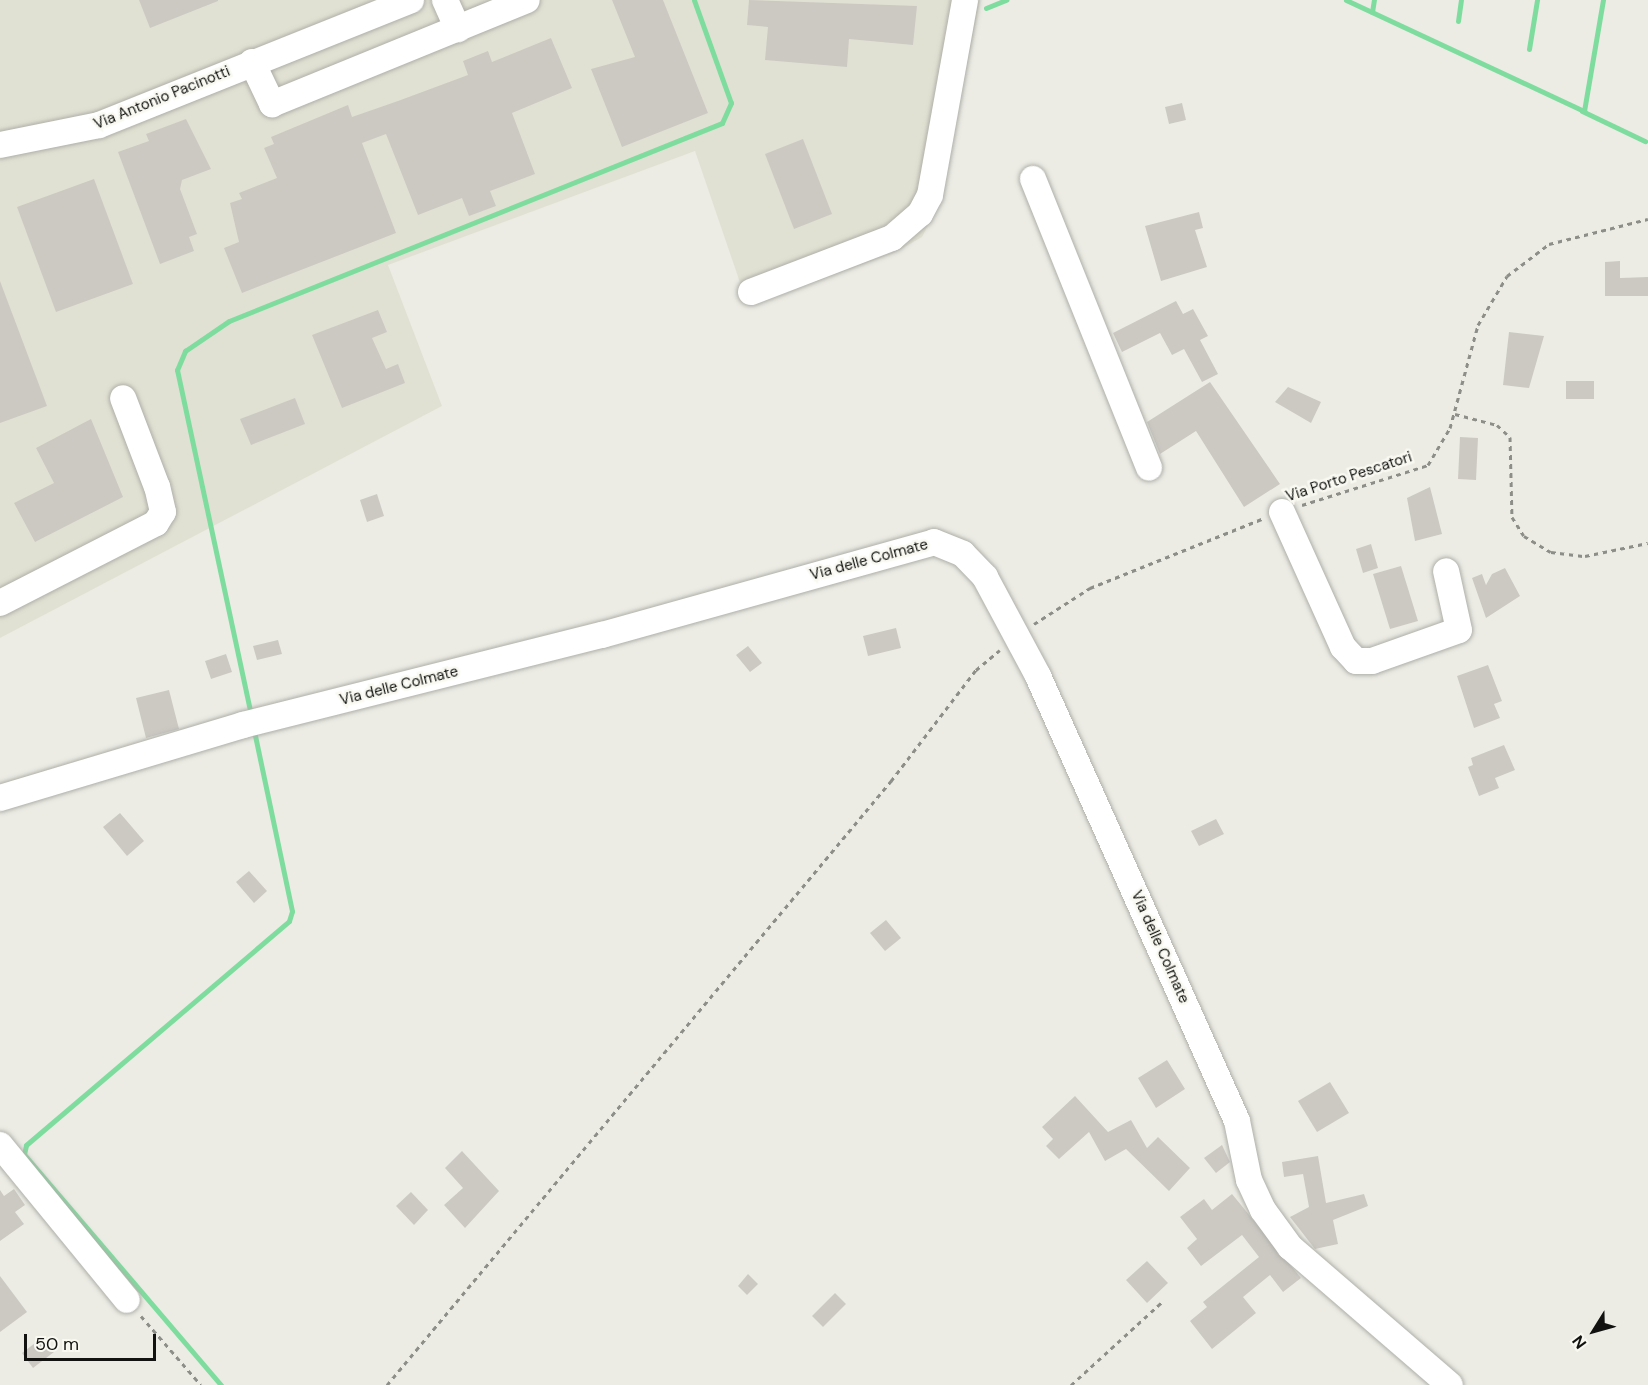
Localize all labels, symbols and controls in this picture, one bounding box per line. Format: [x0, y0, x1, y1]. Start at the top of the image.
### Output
street label: Via Antonio Pacinotti [91, 62, 233, 134]
street label: Via Porto Pescatori [1284, 448, 1414, 506]
street label: Via delle Colmate [808, 536, 930, 584]
street label: Via delle Colmate [338, 663, 460, 709]
street label: Via delle Colmate [1127, 888, 1193, 1006]
north arrow [1564, 1301, 1624, 1361]
scale bar [27, 1322, 159, 1360]
text: N [1567, 1331, 1591, 1353]
text: 50 m [35, 1332, 79, 1356]

